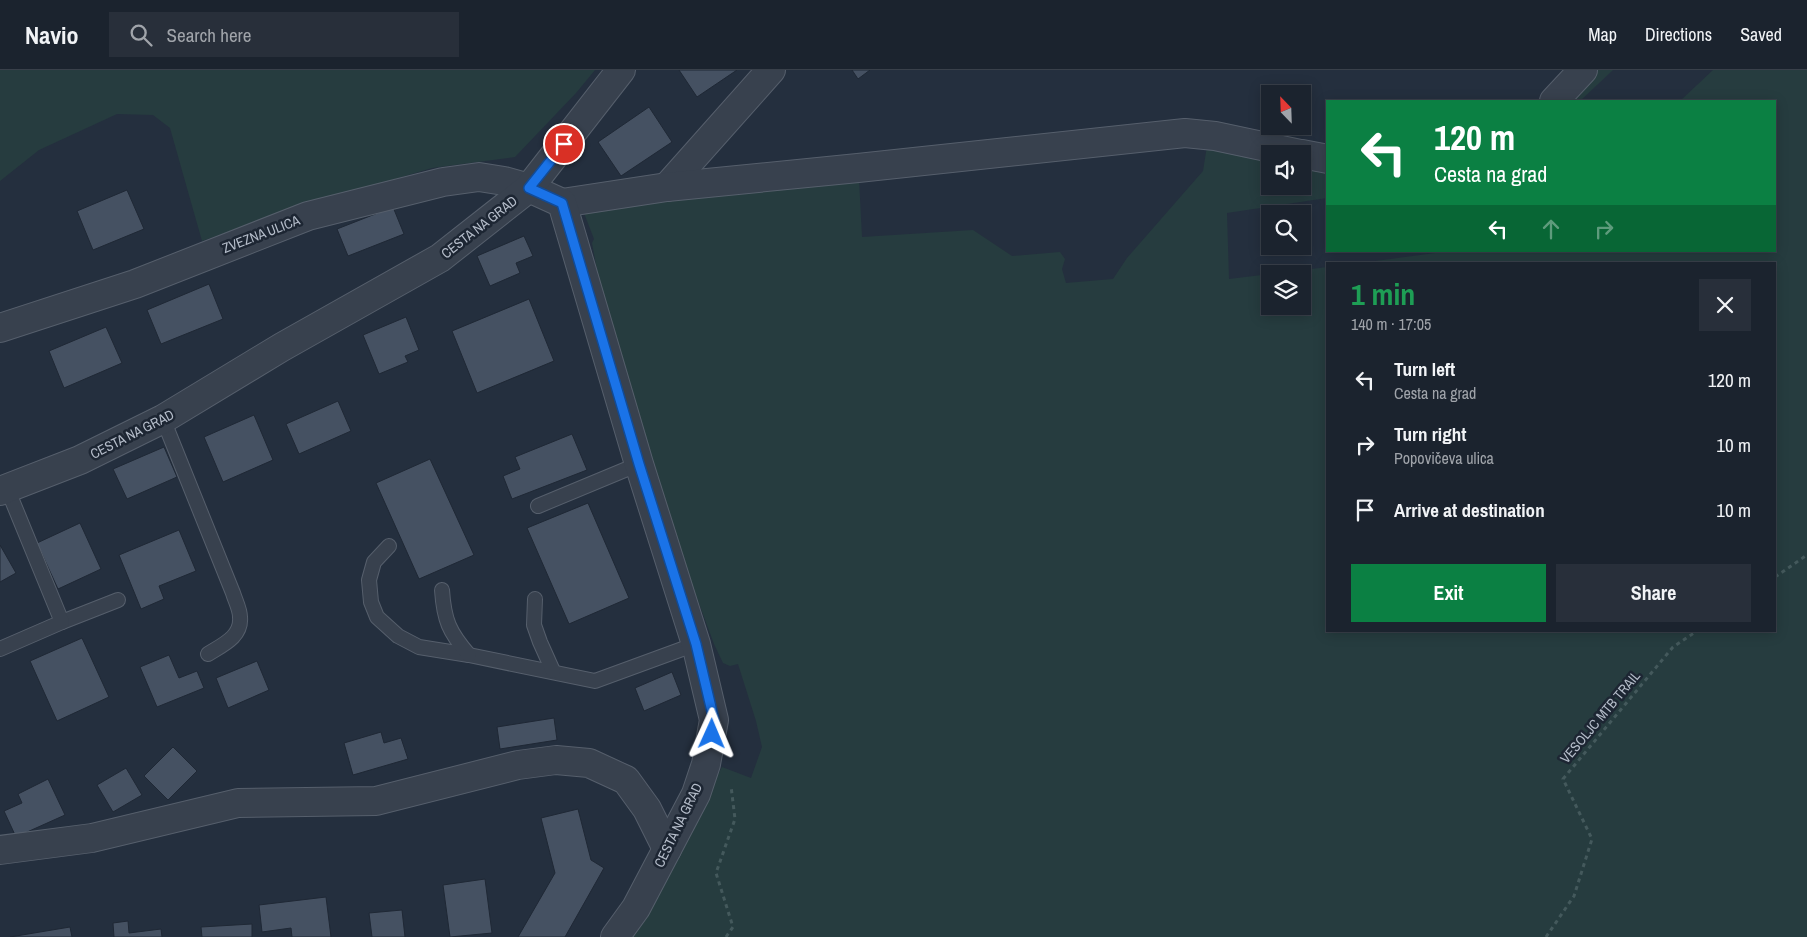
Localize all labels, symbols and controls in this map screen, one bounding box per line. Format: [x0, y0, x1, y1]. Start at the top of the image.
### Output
search box [109, 12, 459, 57]
text: Navio [25, 19, 79, 51]
icon: search [127, 21, 155, 49]
text: Search here [167, 22, 251, 48]
text: Map [1588, 22, 1617, 47]
text: Directions [1645, 22, 1712, 47]
text: Saved [1740, 22, 1782, 47]
north arrow [1261, 85, 1311, 135]
map controls [1261, 85, 1311, 315]
text: 120 m [1434, 114, 1515, 161]
icon: left [1351, 120, 1416, 185]
pin [543, 123, 585, 165]
icon: arrive [550, 130, 578, 158]
button: sound [1261, 145, 1311, 195]
text: Cesta na grad [1434, 159, 1547, 189]
street label: CESTA NA GRAD [437, 192, 521, 262]
button: search [1261, 205, 1311, 255]
street label: ZVEZNA ULICA [220, 211, 303, 257]
icon: left [1484, 215, 1512, 243]
icon: ahead [1537, 215, 1565, 243]
icon: right [1590, 215, 1618, 243]
button: layers [1261, 265, 1311, 315]
text: 1 min [1351, 274, 1415, 314]
button: close [1699, 279, 1751, 331]
text: 140 m · 17:05 [1351, 313, 1431, 335]
text: Turn left [1394, 356, 1455, 382]
icon: left [1351, 366, 1379, 394]
text: 120 m [1708, 367, 1751, 393]
text: Cesta na grad [1394, 382, 1476, 404]
street label: CESTA NA GRAD [87, 405, 177, 463]
text: Turn right [1394, 421, 1466, 447]
icon: right [1351, 431, 1379, 459]
text: 10 m [1716, 432, 1751, 458]
text: Popovičeva ulica [1394, 447, 1494, 469]
icon: arrive [1351, 496, 1379, 524]
text: Arrive at destination [1394, 497, 1545, 523]
text: 10 m [1716, 497, 1751, 523]
button: Exit [1351, 564, 1546, 622]
button: Share [1556, 564, 1751, 622]
street label: VESOLJC MTB TRAIL [1556, 667, 1644, 767]
position arrow [685, 707, 737, 759]
street label: CESTA NA GRAD [650, 780, 706, 870]

